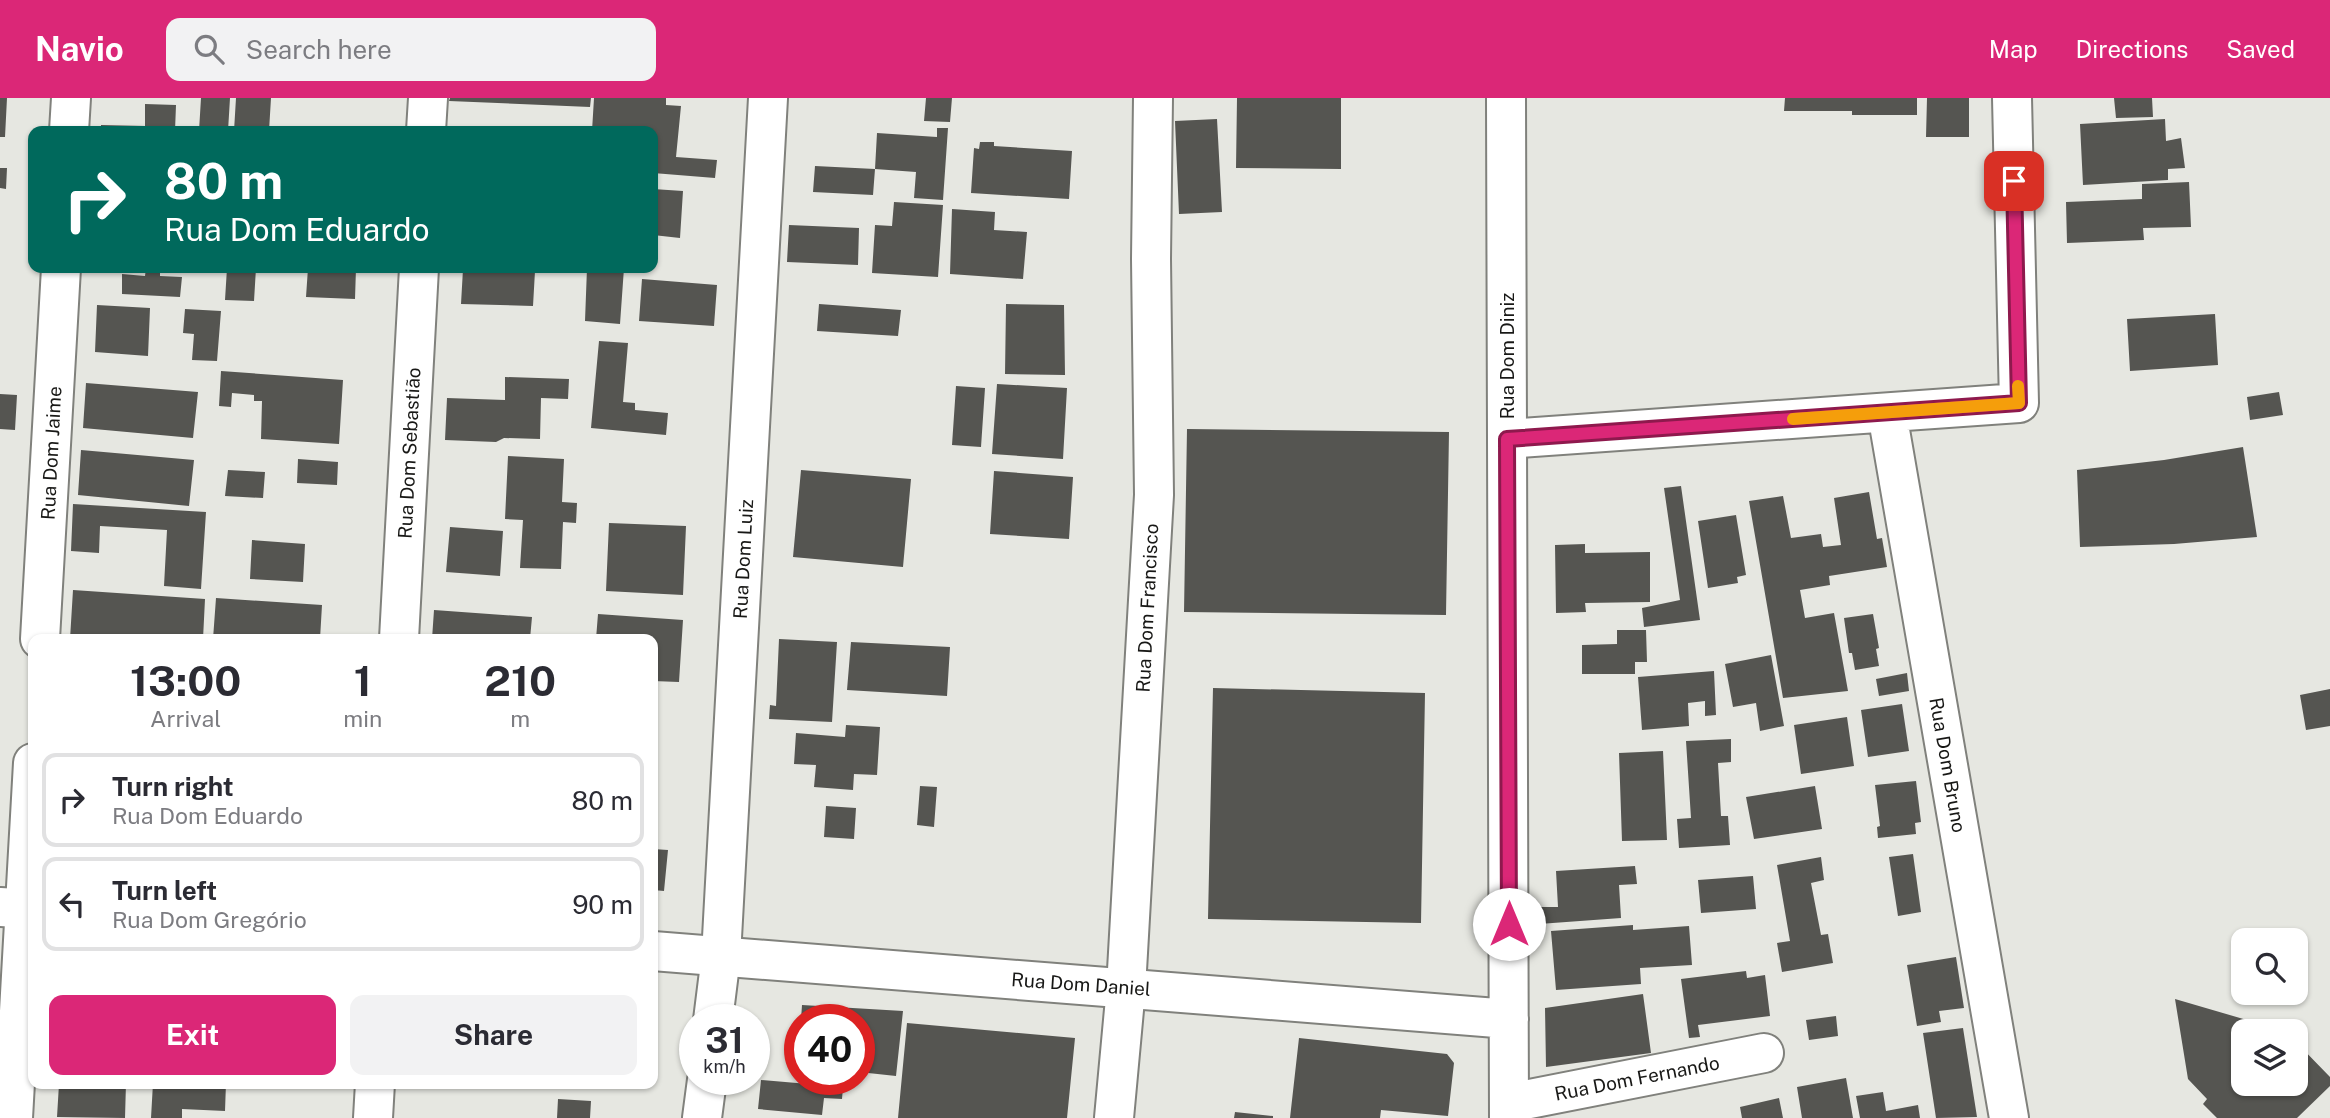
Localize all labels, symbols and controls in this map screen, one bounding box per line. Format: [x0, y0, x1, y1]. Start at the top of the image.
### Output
search box [166, 18, 656, 81]
text: Navio [35, 30, 124, 68]
icon: search [190, 30, 228, 68]
text: Search here [246, 34, 392, 65]
text: Map [1989, 35, 2038, 63]
text: Directions [2076, 35, 2188, 63]
text: Saved [2226, 35, 2295, 63]
pin [1984, 151, 2044, 211]
text: 80 m [164, 152, 283, 210]
icon: right [49, 154, 140, 245]
icon: arrive [1995, 162, 2033, 200]
text: Rua Dom Eduardo [164, 211, 430, 248]
street label: Rua Dom Diniz [1496, 293, 1518, 419]
street label: Rua Dom Sebastião [394, 367, 424, 539]
street label: Rua Dom Jaime [37, 386, 65, 520]
street label: Rua Dom Luiz [729, 499, 757, 619]
street label: Rua Dom Francisco [1132, 523, 1162, 693]
text: 13:00 [130, 656, 241, 705]
text: 1 [354, 656, 372, 705]
text: 210 [484, 656, 556, 705]
street label: Rua Dom Bruno [1925, 696, 1971, 834]
text: Arrival [150, 705, 221, 732]
text: min [343, 705, 382, 732]
text: m [510, 705, 530, 732]
text: Turn right [112, 771, 234, 802]
icon: right [53, 781, 91, 819]
text: 80 m [572, 785, 633, 816]
text: Rua Dom Eduardo [112, 802, 303, 829]
text: Turn left [112, 875, 217, 906]
icon: left [53, 885, 91, 923]
position arrow [1472, 887, 1546, 961]
text: 90 m [572, 889, 633, 920]
text: Rua Dom Gregório [112, 906, 307, 933]
map controls [2231, 928, 2308, 1096]
button: search [2231, 928, 2308, 1005]
street label: Rua Dom Daniel [1011, 968, 1151, 1000]
button: Exit [49, 995, 336, 1075]
button: Share [350, 995, 637, 1075]
speed limit sign: 40 [784, 1004, 875, 1095]
button: layers [2231, 1019, 2308, 1096]
text: 31 [705, 1020, 744, 1061]
street label: Rua Dom Fernando [1553, 1051, 1721, 1105]
text: km/h [703, 1056, 746, 1077]

